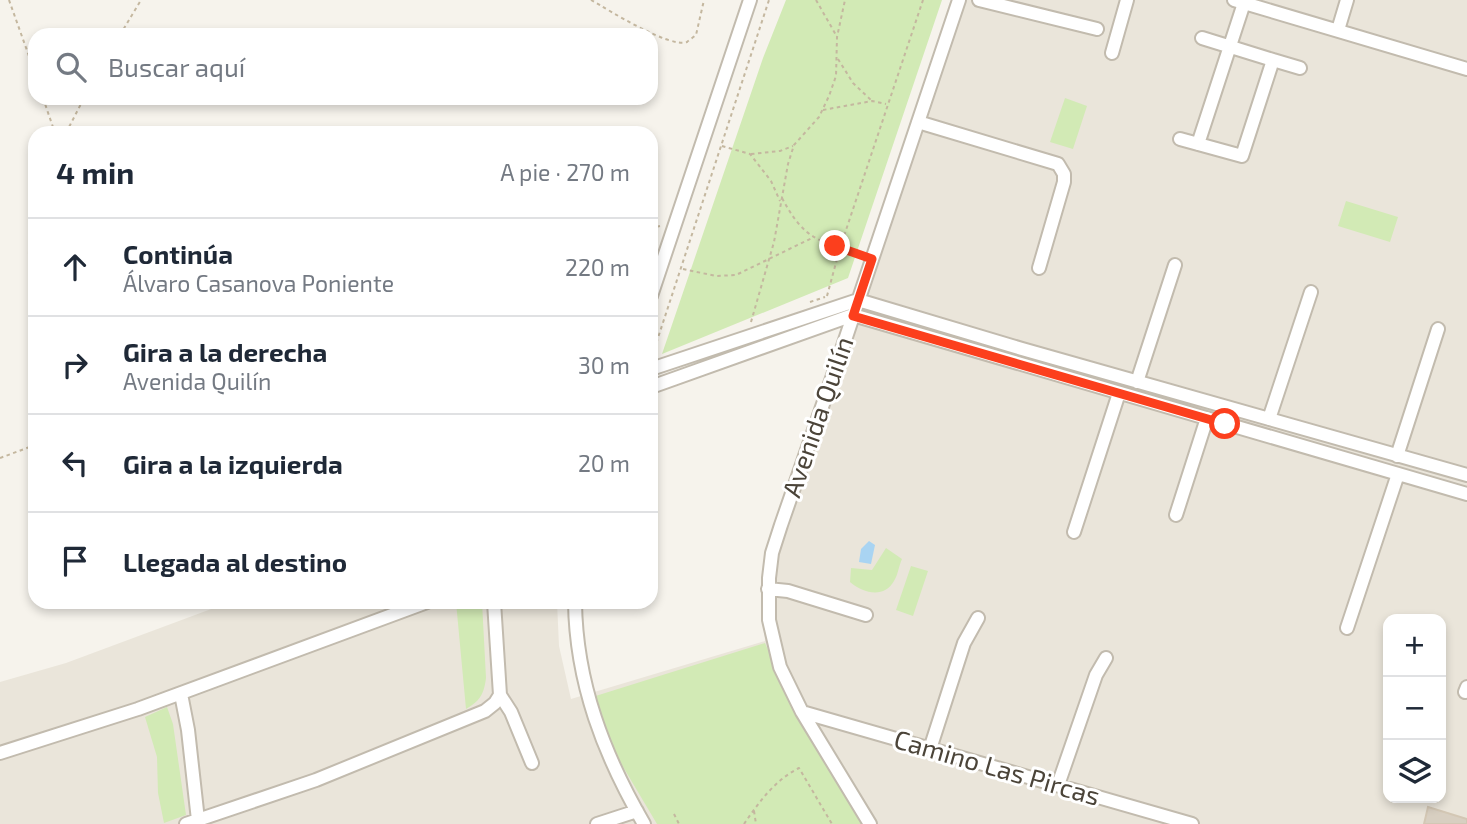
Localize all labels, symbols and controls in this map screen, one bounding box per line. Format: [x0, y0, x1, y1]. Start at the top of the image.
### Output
search box [28, 28, 658, 105]
icon: search [52, 48, 90, 86]
text: Buscar aquí [108, 51, 245, 82]
text: 4 min [56, 154, 134, 190]
text: A pie · 270 m [500, 158, 630, 186]
route end [819, 230, 850, 261]
text: Continúa [123, 238, 233, 269]
icon: ahead [56, 248, 94, 286]
text: 220 m [565, 253, 630, 281]
text: Álvaro Casanova Poniente [123, 269, 394, 297]
street label: Avenida Quilín [775, 332, 859, 501]
text: Gira a la derecha [123, 336, 327, 367]
icon: right [56, 346, 94, 384]
text: 30 m [578, 351, 630, 379]
text: Avenida Quilín [123, 367, 271, 395]
route start [1209, 408, 1240, 439]
icon: left [56, 444, 94, 482]
text: Gira a la izquierda [123, 448, 343, 479]
text: 20 m [578, 449, 630, 477]
icon: arrive [56, 542, 94, 580]
text: Llegada al destino [123, 546, 347, 577]
map controls [1383, 614, 1446, 803]
button: + [1383, 614, 1446, 677]
button: − [1383, 677, 1446, 740]
street label: Camino Las Pircas [891, 722, 1104, 811]
button: layers [1383, 740, 1446, 803]

